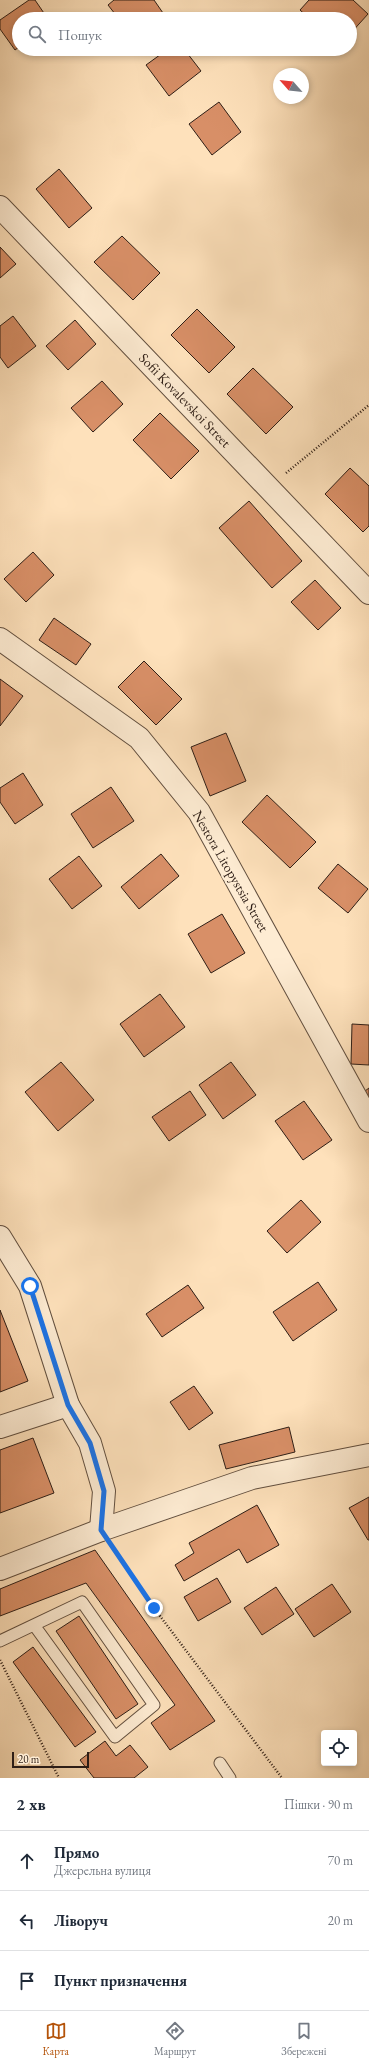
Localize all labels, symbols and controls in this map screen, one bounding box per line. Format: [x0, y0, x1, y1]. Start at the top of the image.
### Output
search box [12, 12, 357, 56]
icon: search [26, 23, 48, 45]
text: Пошук [58, 25, 102, 44]
north arrow [273, 68, 309, 104]
street label: Sofii Kovalevskoi Street [135, 349, 235, 452]
street label: Nestora Litopystsia Street [189, 807, 273, 936]
route start [21, 1277, 39, 1295]
route end [145, 1599, 163, 1617]
map controls [321, 1730, 357, 1766]
button: locate [321, 1730, 357, 1766]
scale bar [12, 1750, 89, 1769]
text: 20 m [18, 1752, 39, 1766]
text: 2 хв [16, 1793, 46, 1815]
text: Пішки · 90 m [284, 1796, 353, 1813]
text: Прямо [54, 1843, 99, 1862]
icon: ahead [16, 1850, 38, 1872]
text: 70 m [328, 1852, 353, 1869]
text: Джерельна вулиця [54, 1862, 151, 1879]
icon: left [16, 1910, 38, 1932]
text: Ліворуч [54, 1911, 108, 1930]
text: 20 m [328, 1912, 353, 1929]
icon: arrive [16, 1970, 38, 1992]
text: Пункт призначення [54, 1971, 187, 1990]
tab: Карта [43, 2020, 69, 2058]
tab: Маршрут [154, 2020, 196, 2058]
tab: Збережені [281, 2020, 326, 2058]

